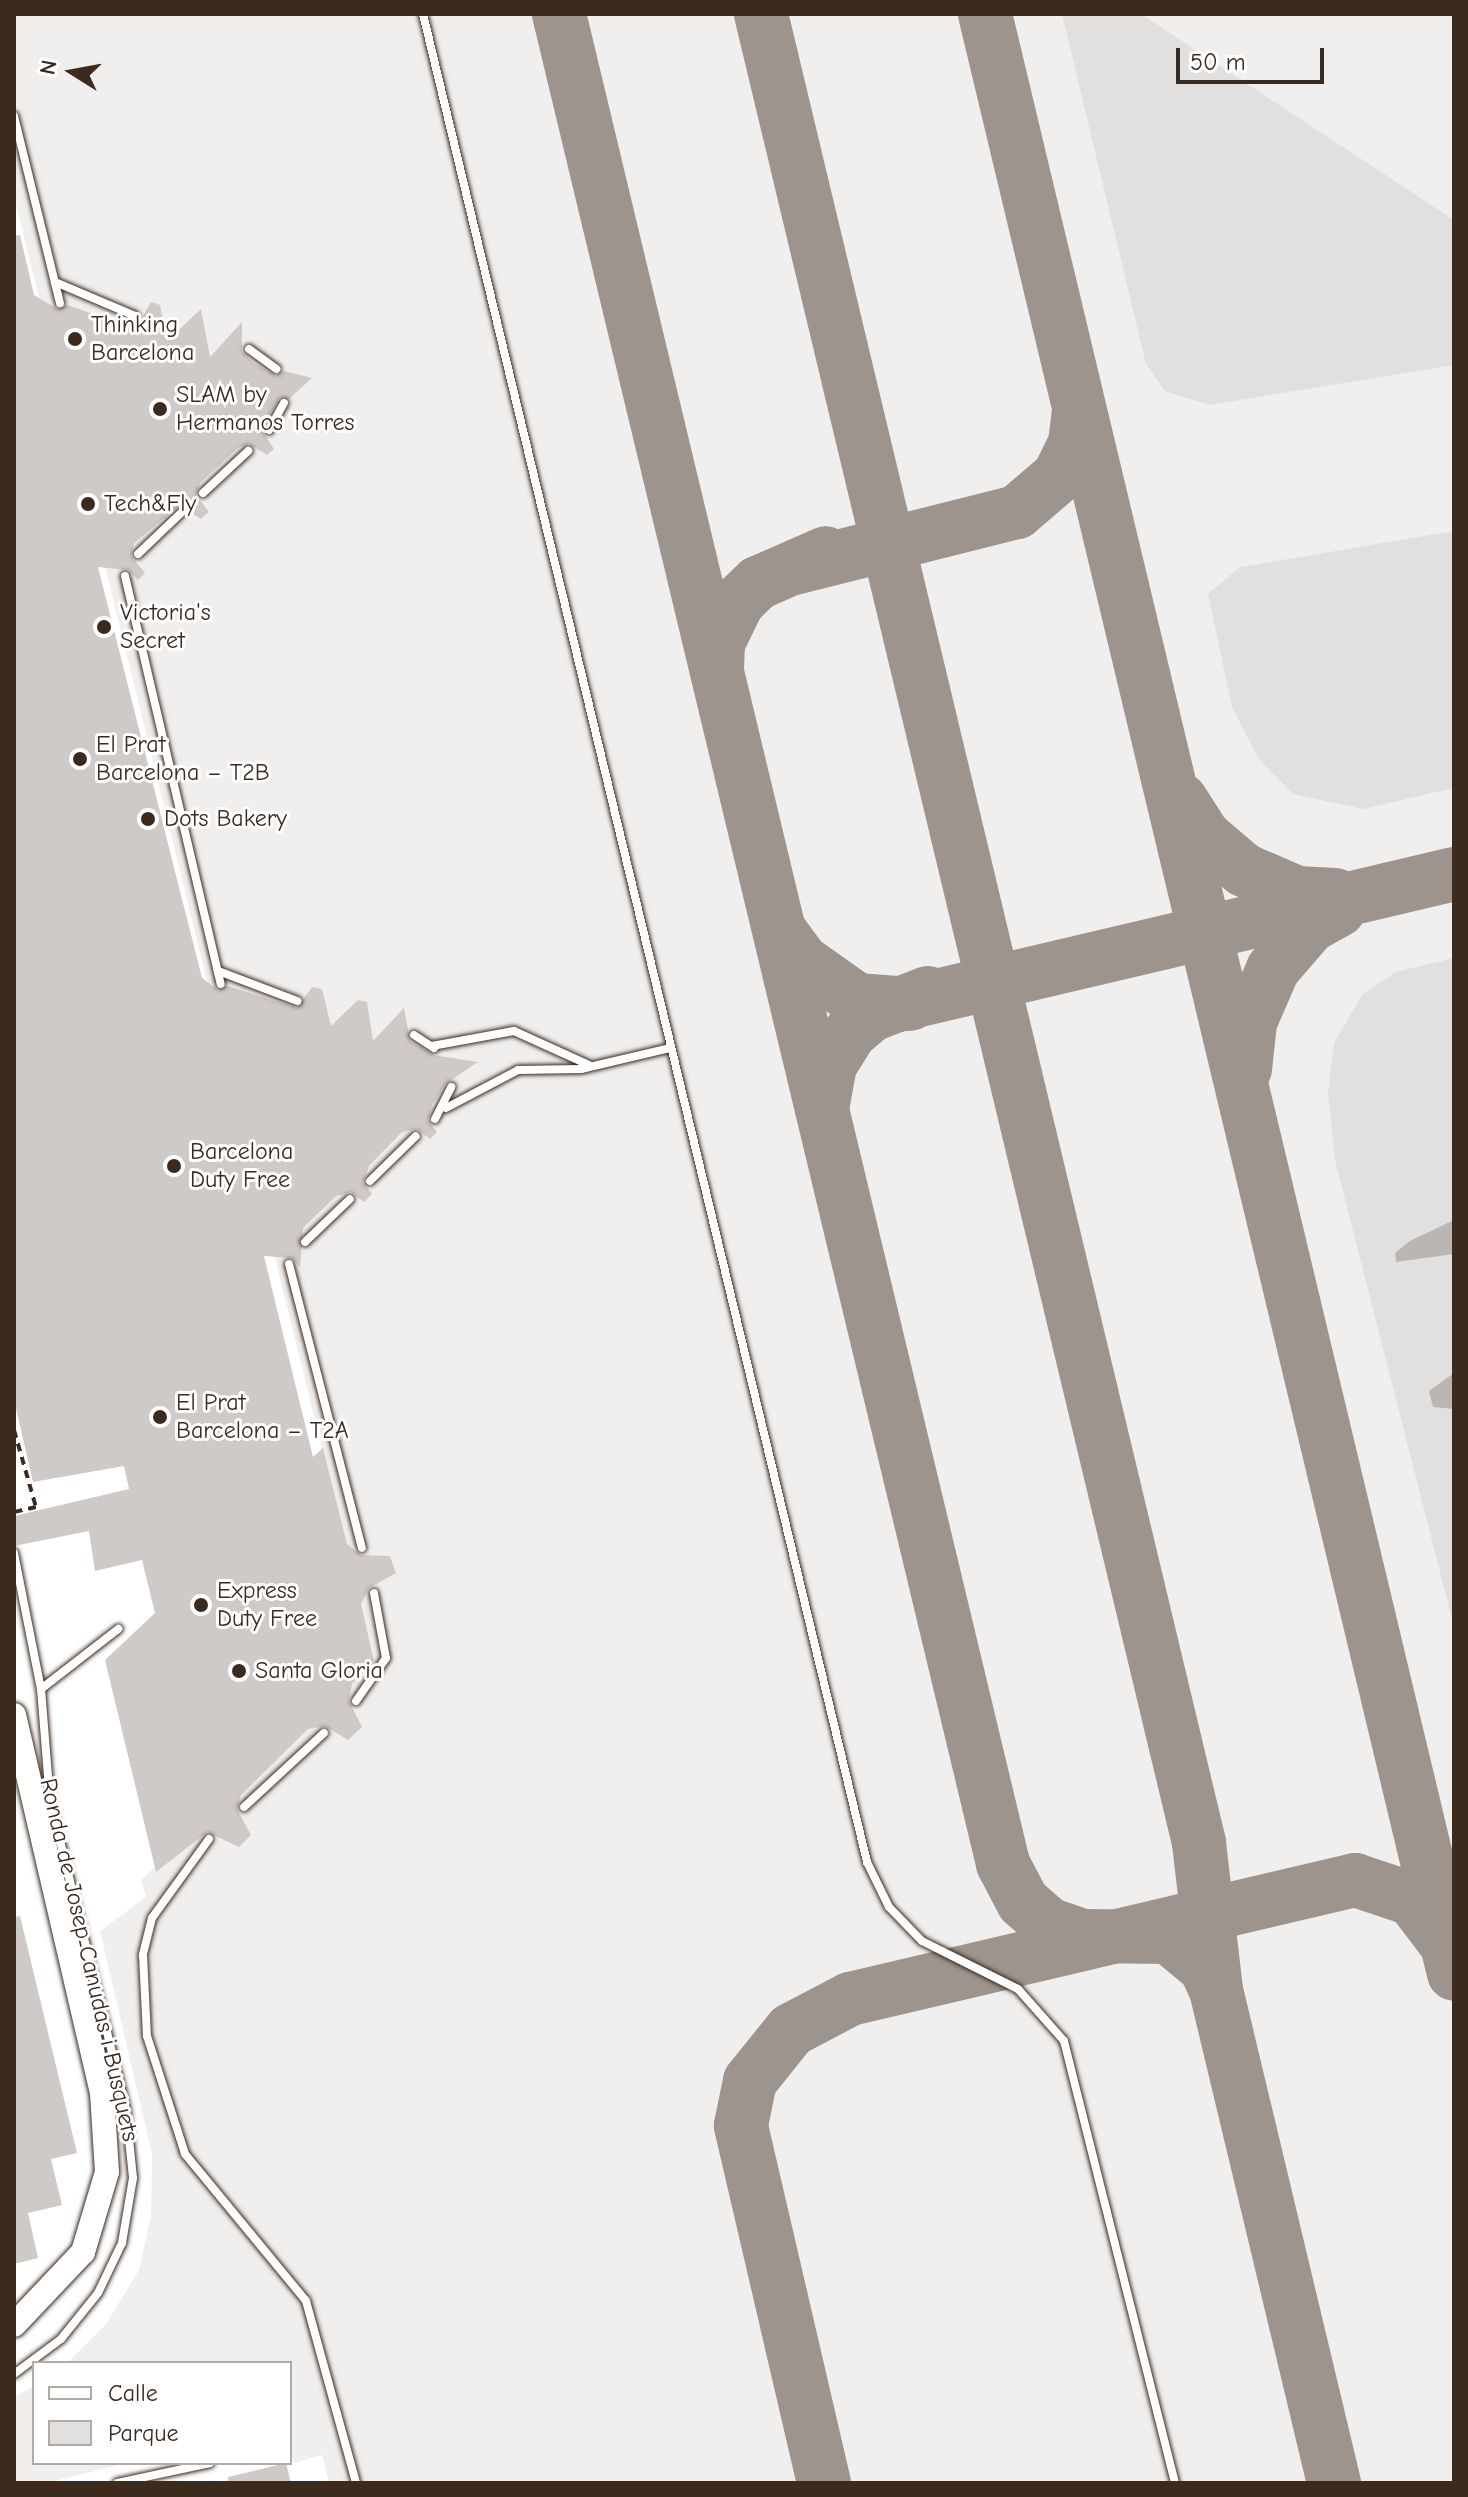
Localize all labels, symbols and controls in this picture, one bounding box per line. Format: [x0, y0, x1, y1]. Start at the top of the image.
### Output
north arrow [32, 32, 112, 112]
scale bar [1180, 32, 1328, 82]
text: 50 m [1190, 48, 1246, 76]
text: N [34, 58, 63, 77]
place label: Thinking Barcelona [91, 311, 194, 367]
marker: Thinking Barcelona [66, 330, 84, 348]
place label: SLAM by Hermanos Torres [176, 381, 355, 437]
marker: SLAM by Hermanos Torres [151, 400, 169, 418]
place label: Tech&Fly [104, 490, 196, 518]
marker: Tech&Fly [79, 495, 97, 513]
place label: Victoria's Secret [120, 599, 211, 655]
marker: Victoria's Secret [95, 618, 113, 636]
place label: El Prat Barcelona – T2B [96, 731, 270, 787]
marker: El Prat Barcelona – T2B [71, 750, 89, 768]
place label: Dots Bakery [164, 805, 287, 833]
marker: Dots Bakery [139, 810, 157, 828]
place label: Barcelona Duty Free [190, 1138, 293, 1194]
marker: Barcelona Duty Free [165, 1157, 183, 1175]
place label: El Prat Barcelona – T2A [176, 1389, 349, 1445]
marker: El Prat Barcelona – T2A [151, 1408, 169, 1426]
place label: Express Duty Free [217, 1577, 317, 1633]
marker: Express Duty Free [192, 1596, 210, 1614]
place label: Santa Gloria [255, 1657, 383, 1685]
marker: Santa Gloria [230, 1662, 248, 1680]
street label: Ronda de Josep Canudas i Busquets [33, 1776, 145, 2144]
legend [32, 2361, 292, 2465]
text: Calle [108, 2379, 158, 2407]
text: Parque [108, 2419, 179, 2447]

